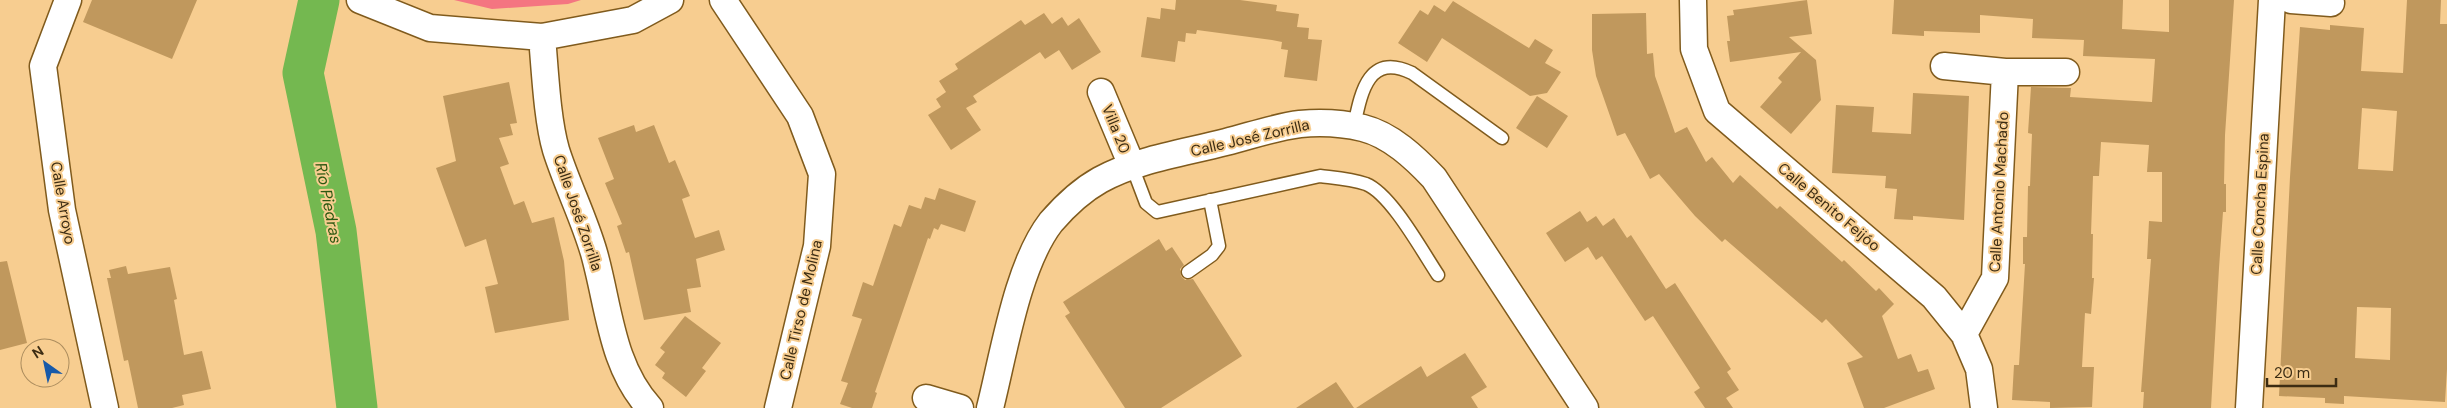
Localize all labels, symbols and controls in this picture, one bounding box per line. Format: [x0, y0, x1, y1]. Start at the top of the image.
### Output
street label: Villa 20 [1097, 102, 1135, 156]
street label: Calle Antonio Machado [1985, 111, 2013, 273]
street label: Calle José Zorrilla [1189, 115, 1311, 161]
street label: Calle Concha Espina [2246, 133, 2274, 275]
street label: Calle José Zorrilla [549, 152, 607, 274]
street label: Calle Benito Feijóo [1774, 158, 1884, 256]
street label: Calle Arroyo [46, 160, 80, 246]
water label: Río Piedras [310, 161, 347, 245]
street label: Calle Tirso de Molina [775, 238, 827, 382]
north arrow [20, 338, 70, 388]
text: N [29, 342, 47, 362]
scale bar [2267, 356, 2336, 388]
text: 20 m [2274, 363, 2310, 383]

